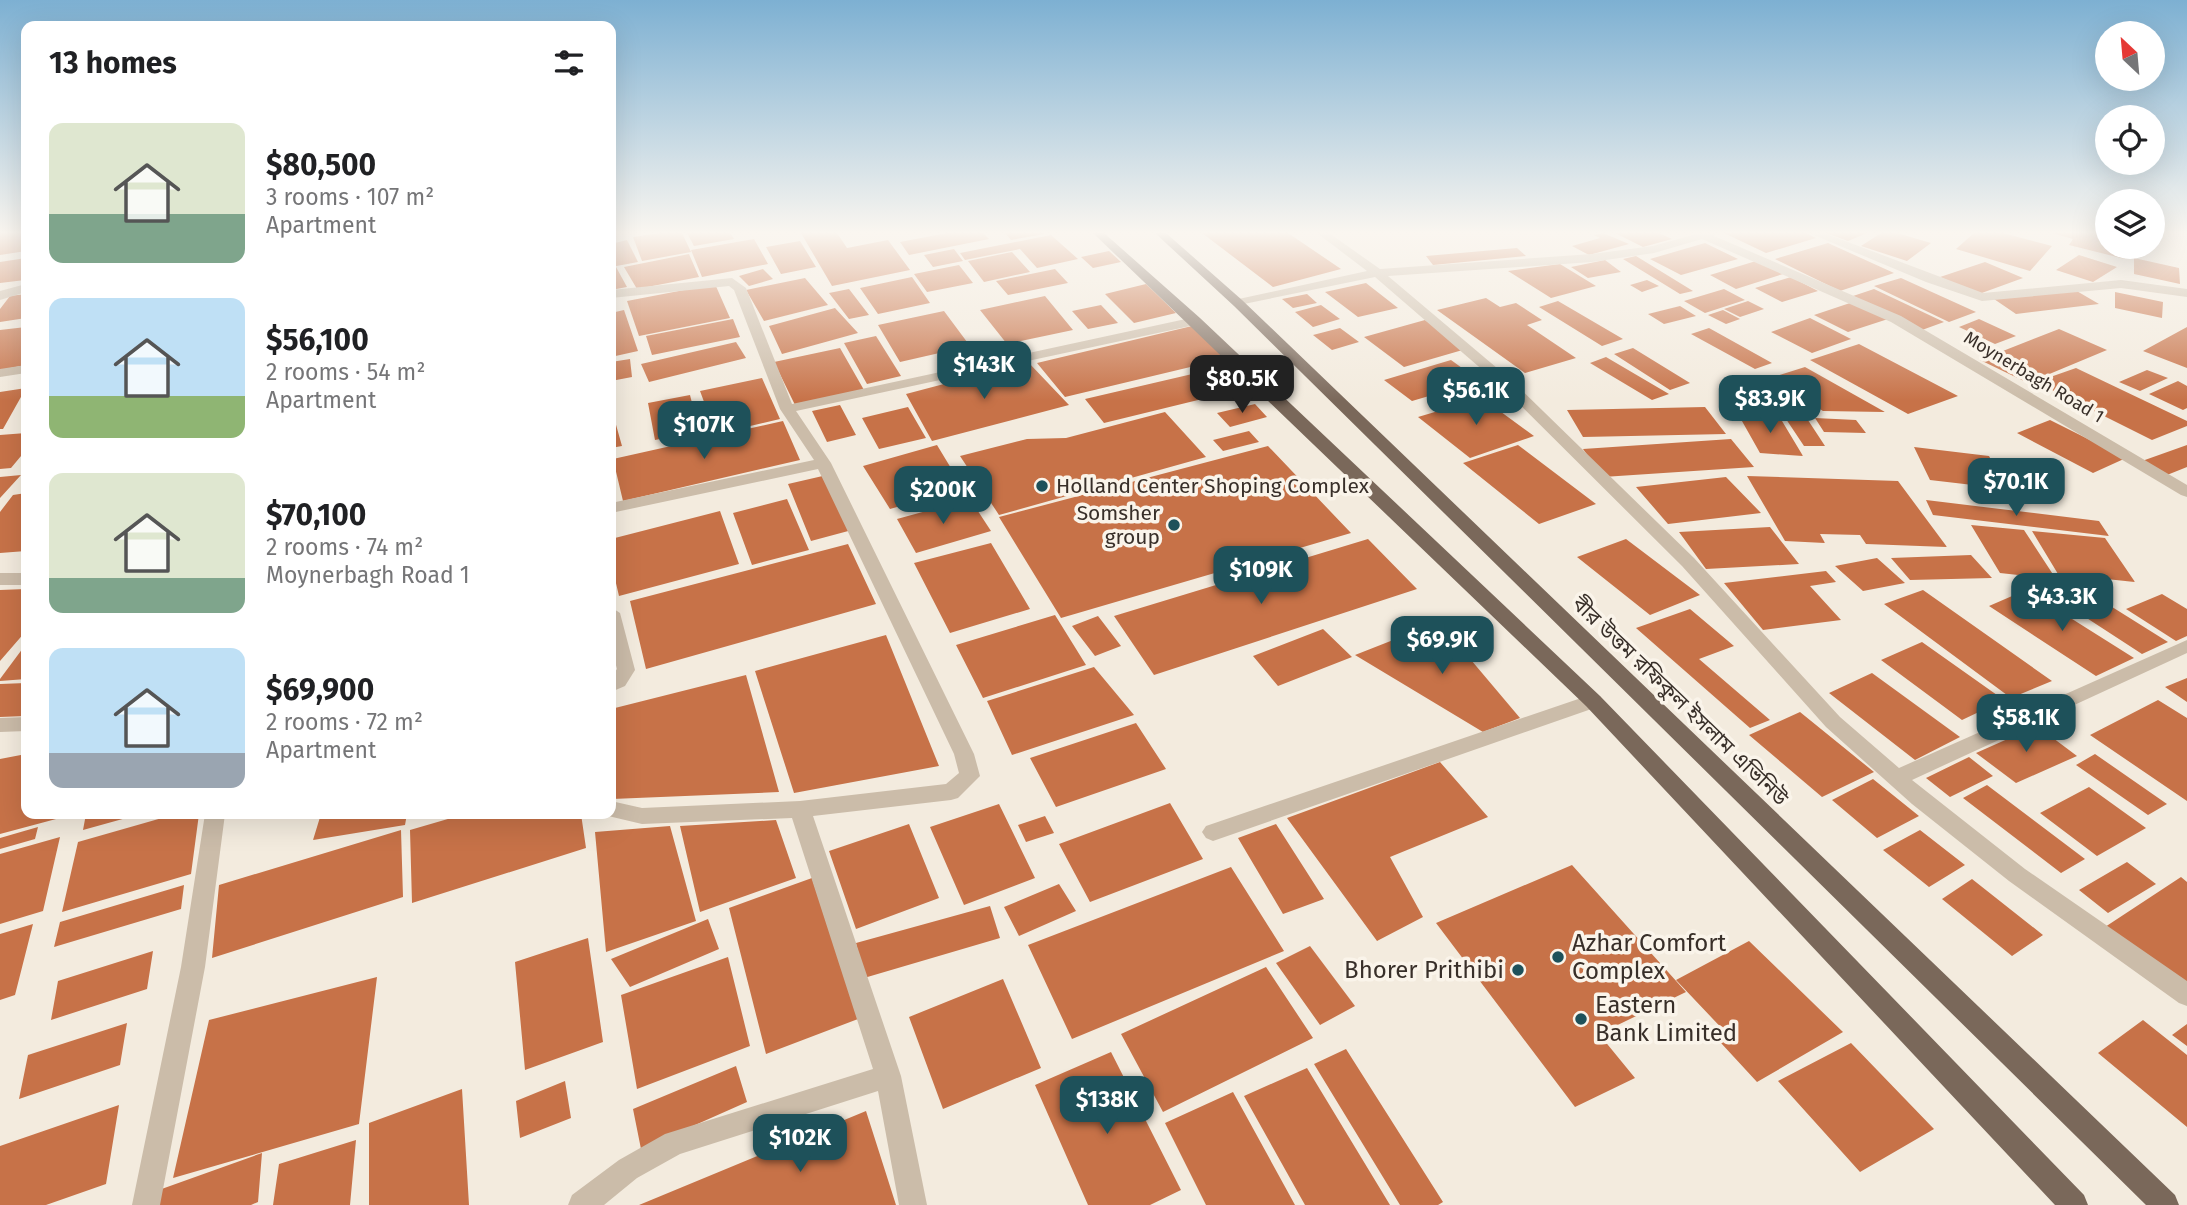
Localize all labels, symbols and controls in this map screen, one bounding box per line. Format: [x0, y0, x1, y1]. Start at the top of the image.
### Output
north arrow [2095, 21, 2165, 91]
map controls [2095, 21, 2165, 259]
icon: filters [550, 44, 588, 82]
text: 13 homes [49, 45, 177, 81]
button: locate [2095, 105, 2165, 175]
text: $80,500 [266, 147, 376, 183]
icon: home [105, 151, 189, 235]
text: 3 rooms · 107 m² [266, 183, 434, 211]
button: layers [2095, 189, 2165, 259]
text: Apartment [266, 211, 376, 239]
text: $56,100 [266, 322, 369, 358]
icon: home [105, 326, 189, 410]
street label: Moynerbagh Road 1 [1960, 327, 2108, 427]
pin: $143K [935, 342, 1033, 401]
text: $143K [953, 350, 1015, 378]
pin: $80.5K [1185, 356, 1299, 415]
text: 2 rooms · 54 m² [266, 358, 425, 386]
text: $80.5K [1206, 364, 1278, 392]
pin: $56.1K [1419, 368, 1533, 427]
text: $56.1K [1443, 376, 1509, 404]
pin: $83.9K [1713, 376, 1827, 435]
text: $83.9K [1735, 384, 1805, 412]
text: Apartment [266, 386, 376, 414]
pin: $107K [655, 402, 753, 461]
text: $107K [674, 410, 734, 438]
pin: $70.1K [1959, 458, 2073, 518]
pin: $200K [894, 466, 992, 526]
text: $70.1K [1984, 467, 2048, 495]
place label: Holland Center Shoping Complex [1056, 473, 1370, 499]
text: $200K [910, 475, 976, 503]
marker: Holland Center Shoping Complex [1034, 478, 1050, 494]
text: $70,100 [266, 497, 366, 533]
place label: Somsher group [1077, 500, 1160, 550]
icon: home [105, 501, 189, 585]
marker: Somsher group [1166, 517, 1182, 533]
text: 2 rooms · 74 m² [266, 533, 423, 561]
pin: $109K [1212, 546, 1310, 606]
text: $109K [1229, 555, 1293, 583]
text: Moynerbagh Road 1 [266, 561, 470, 589]
pin: $43.3K [2005, 574, 2119, 633]
text: $43.3K [2027, 582, 2097, 610]
street label: বীর উত্তম রফিকুল ইসলাম এভিনিউ [1566, 590, 1794, 812]
pin: $69.9K [1385, 616, 1499, 676]
text: $69.9K [1407, 625, 1477, 653]
text: $69,900 [266, 672, 374, 708]
icon: home [105, 676, 189, 760]
pin: $58.1K [1969, 694, 2083, 754]
text: $58.1K [1993, 703, 2059, 731]
text: 2 rooms · 72 m² [266, 708, 423, 736]
text: Apartment [266, 736, 376, 764]
place label: Azhar Comfort Complex [1572, 929, 1727, 985]
marker: Azhar Comfort Complex [1550, 949, 1566, 965]
place label: Bhorer Prithibi [1344, 956, 1504, 984]
marker: Bhorer Prithibi [1510, 962, 1526, 978]
place label: Eastern Bank Limited [1595, 991, 1737, 1047]
marker: Eastern Bank Limited [1573, 1011, 1589, 1027]
pin: $138K [1058, 1076, 1156, 1136]
text: $138K [1076, 1085, 1138, 1113]
pin: $102K [751, 1114, 849, 1174]
text: $102K [769, 1123, 831, 1151]

